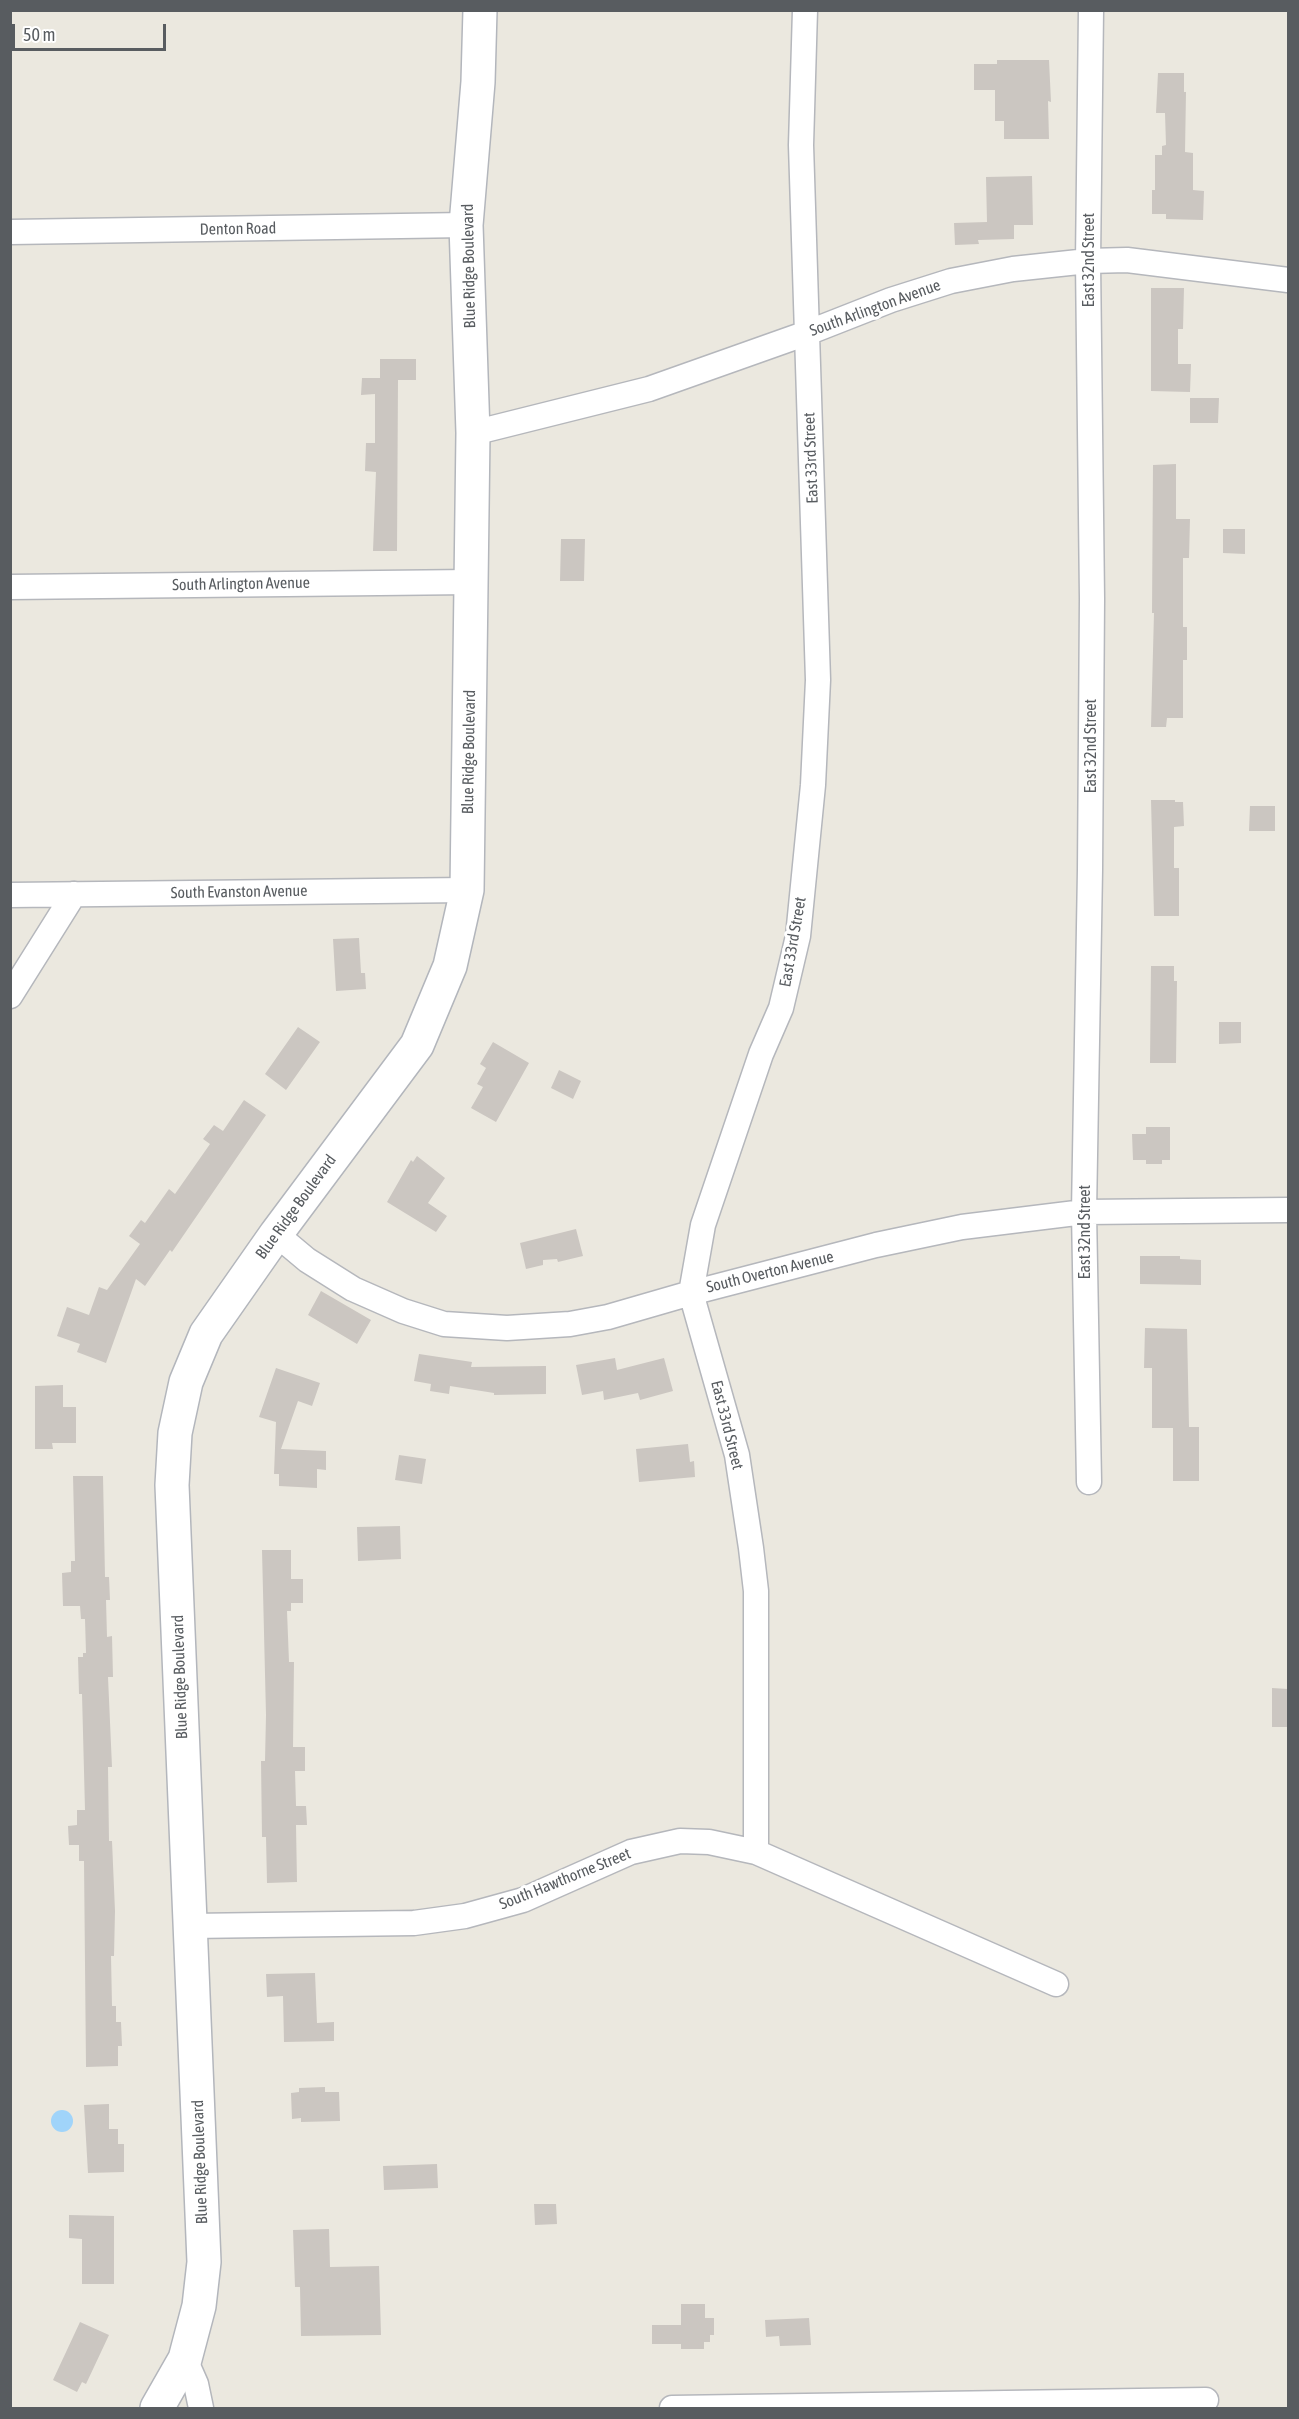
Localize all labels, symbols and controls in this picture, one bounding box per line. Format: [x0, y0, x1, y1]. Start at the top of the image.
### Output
scale bar [15, 12, 170, 50]
text: 50 m [23, 24, 55, 45]
street label: Blue Ridge Boulevard [458, 204, 480, 328]
street label: East 32nd Street [1079, 213, 1099, 307]
street label: Denton Road [200, 219, 276, 239]
street label: South Arlington Avenue [807, 275, 943, 341]
street label: East 33rd Street [800, 412, 822, 504]
street label: South Arlington Avenue [172, 573, 310, 595]
street label: Blue Ridge Boulevard [458, 690, 480, 814]
street label: East 32nd Street [1081, 699, 1101, 793]
street label: South Evanston Avenue [170, 881, 308, 903]
street label: East 33rd Street [776, 895, 810, 989]
street label: Blue Ridge Boulevard [252, 1151, 340, 1263]
street label: East 32nd Street [1075, 1185, 1095, 1279]
street label: South Overton Avenue [704, 1247, 836, 1297]
street label: East 33rd Street [707, 1378, 747, 1472]
street label: Blue Ridge Boulevard [168, 1614, 192, 1740]
street label: South Hawthorne Street [497, 1844, 633, 1914]
street label: Blue Ridge Boulevard [188, 2099, 212, 2225]

